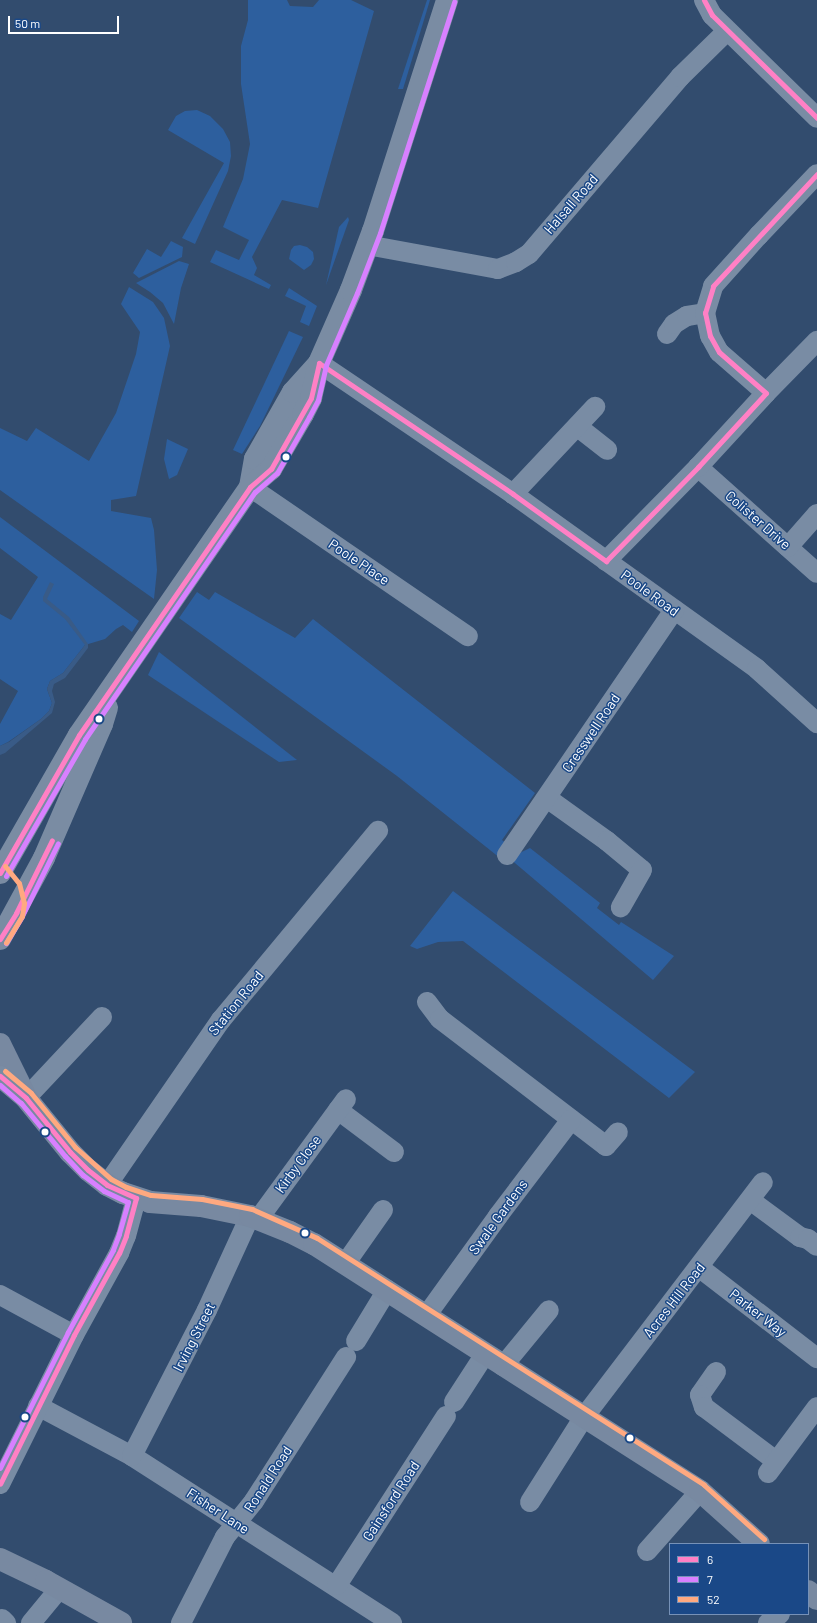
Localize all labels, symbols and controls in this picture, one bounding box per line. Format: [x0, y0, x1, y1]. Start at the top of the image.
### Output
scale bar [10, 8, 121, 34]
text: 50 m [15, 16, 40, 30]
street label: Halsall Road [541, 171, 601, 237]
unlabelled marker [281, 452, 291, 462]
street label: Colister Drive [722, 487, 794, 553]
street label: Poole Place [325, 535, 393, 589]
street label: Poole Road [618, 566, 682, 620]
street label: Cresswell Road [559, 691, 623, 775]
unlabelled marker [94, 714, 104, 724]
street label: Station Road [205, 967, 267, 1039]
unlabelled marker [40, 1127, 50, 1137]
street label: Kirby Close [271, 1132, 325, 1196]
street label: Swale Gardens [465, 1176, 531, 1258]
unlabelled marker [300, 1228, 310, 1238]
street label: Acres Hill Road [640, 1259, 708, 1341]
street label: Parker Way [726, 1286, 790, 1340]
street label: Irving Street [169, 1300, 219, 1374]
unlabelled marker [20, 1412, 30, 1422]
unlabelled marker [625, 1433, 635, 1443]
street label: Ronald Road [240, 1443, 296, 1515]
street label: Gainsford Road [359, 1458, 423, 1544]
street label: Fisher Lane [184, 1485, 252, 1537]
legend [669, 1543, 809, 1615]
text: 6 [707, 1552, 713, 1566]
text: 7 [707, 1572, 713, 1586]
text: 52 [707, 1592, 720, 1606]

